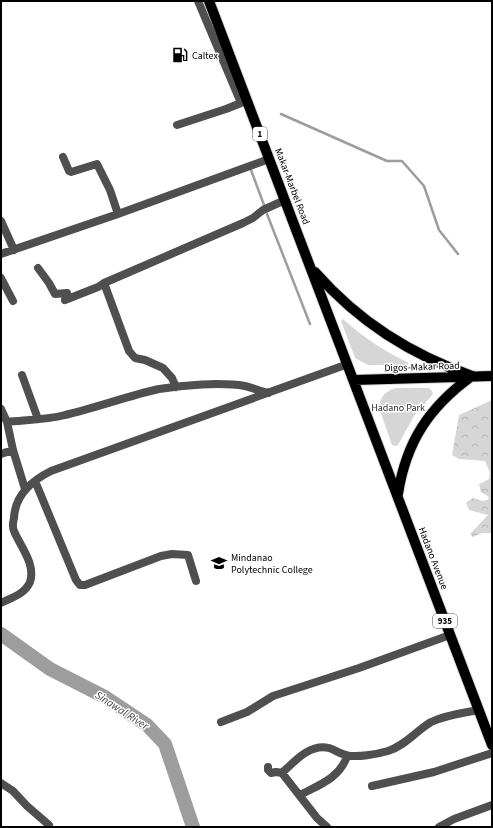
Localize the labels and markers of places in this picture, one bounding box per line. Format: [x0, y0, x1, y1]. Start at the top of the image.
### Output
fuel station icon: Caltex [171, 46, 189, 64]
place label: Caltex [192, 49, 218, 63]
place label: Mindanao Polytechnic College [231, 551, 313, 577]
school or university icon: Mindanao Polytechnic College [210, 554, 228, 572]

